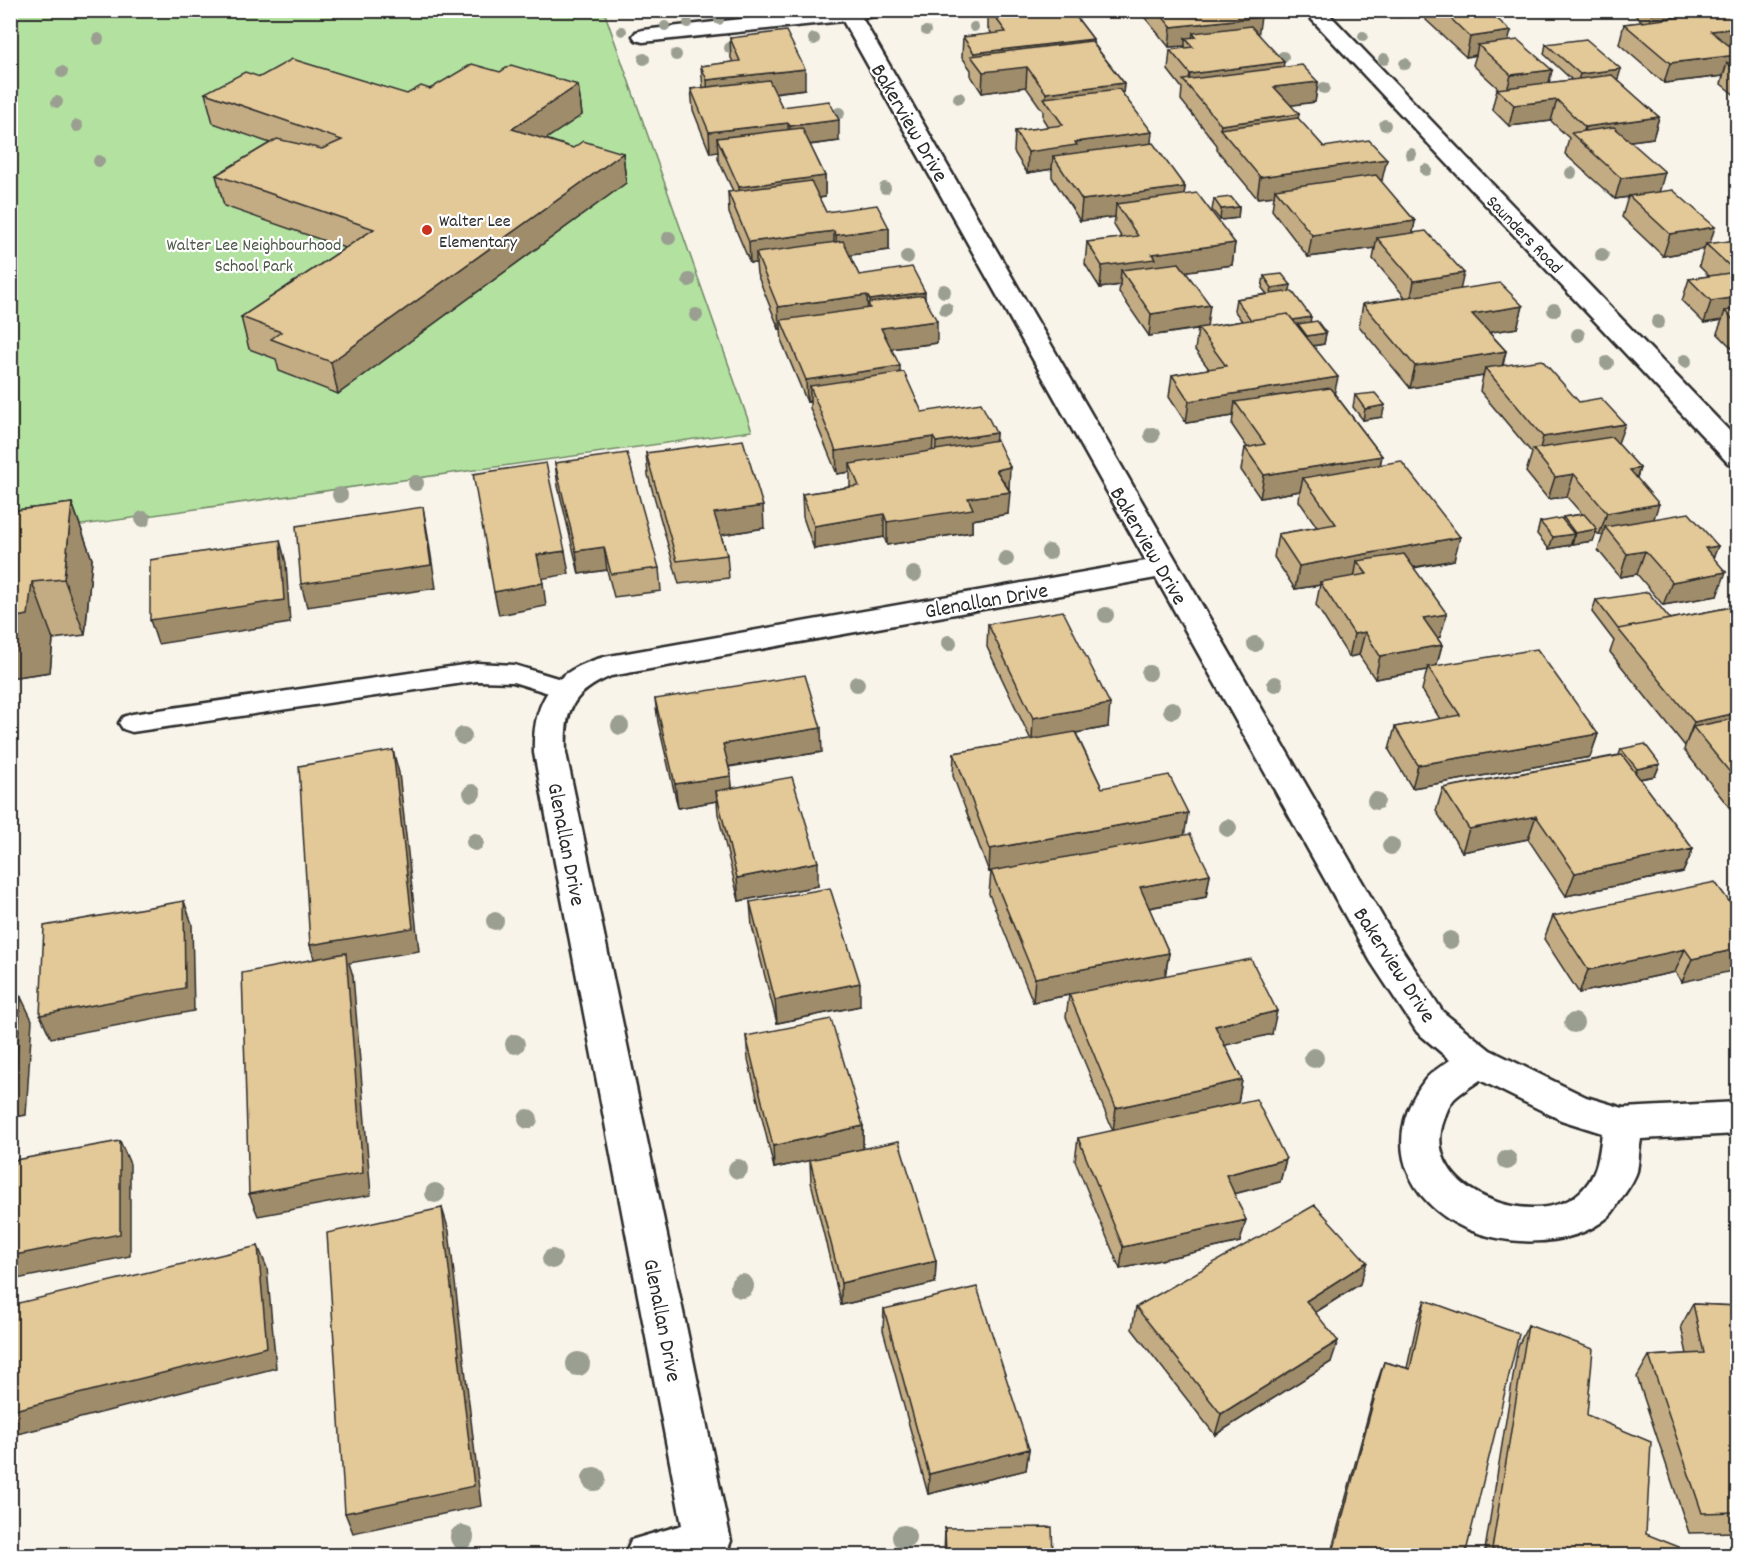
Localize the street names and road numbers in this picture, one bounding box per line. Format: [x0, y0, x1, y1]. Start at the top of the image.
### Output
street label: Bakerview Drive [862, 59, 954, 189]
street label: Saunders Road [1479, 191, 1567, 281]
street label: Bakerview Drive [1101, 482, 1193, 612]
street label: Glenallan Drive [922, 576, 1051, 629]
street label: Glenallan Drive [537, 780, 592, 909]
street label: Bakerview Drive [1344, 902, 1442, 1030]
street label: Glenallan Drive [633, 1256, 688, 1385]

